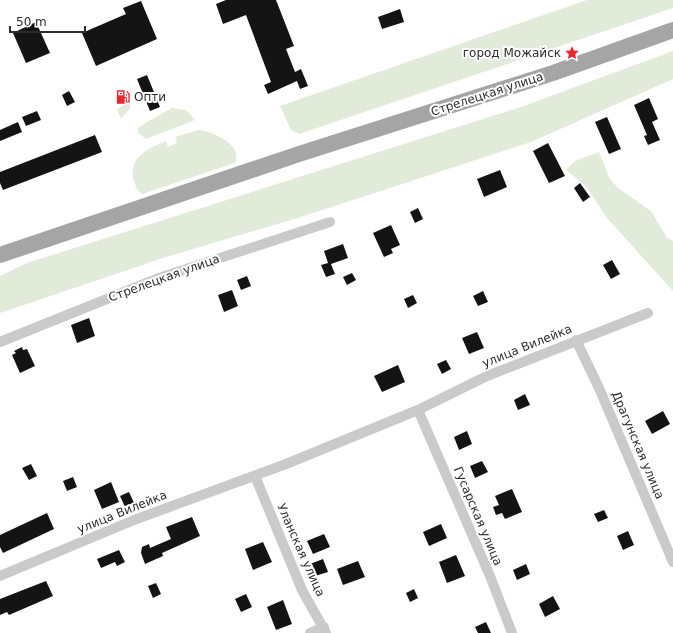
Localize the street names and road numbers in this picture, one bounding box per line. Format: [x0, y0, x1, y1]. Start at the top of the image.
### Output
street label: Стрелецкая улица [429, 69, 545, 119]
street label: Стрелецкая улица [106, 251, 222, 305]
street label: улица Вилейка [480, 322, 574, 370]
street label: Драгунская улица [609, 389, 667, 501]
street label: Гусарская улица [451, 464, 505, 568]
street label: улица Вилейка [75, 488, 169, 536]
street label: Уланская улица [274, 501, 328, 599]

